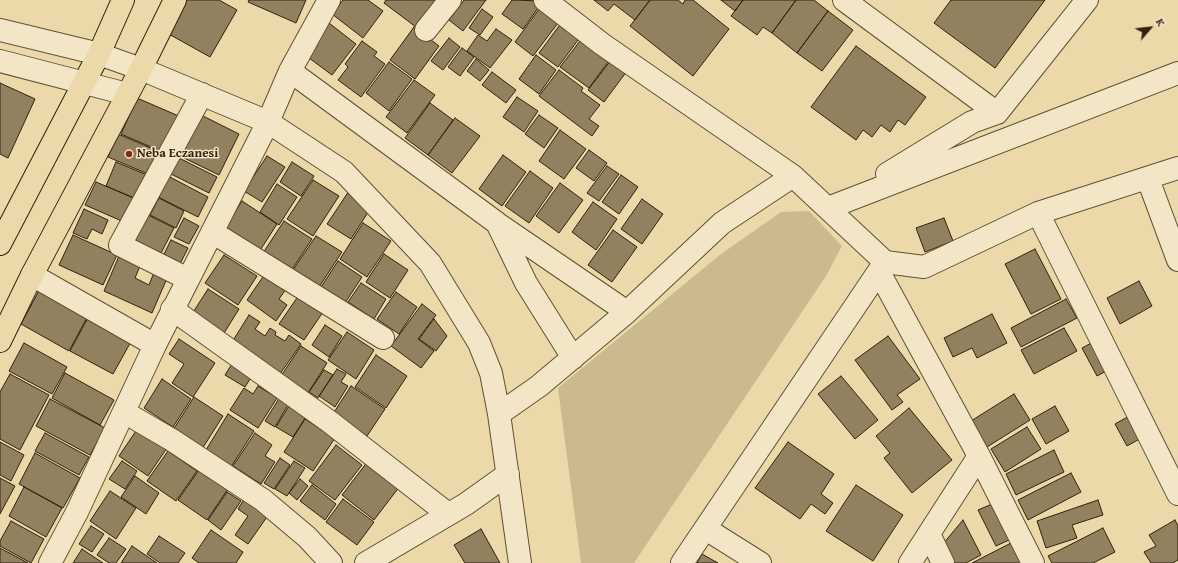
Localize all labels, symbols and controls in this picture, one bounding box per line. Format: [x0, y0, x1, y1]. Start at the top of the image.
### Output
north arrow [1130, 8, 1170, 48]
text: K [1152, 16, 1169, 29]
place label: Neba Eczanesi [137, 146, 218, 162]
marker: Neba Eczanesi [124, 149, 134, 159]

